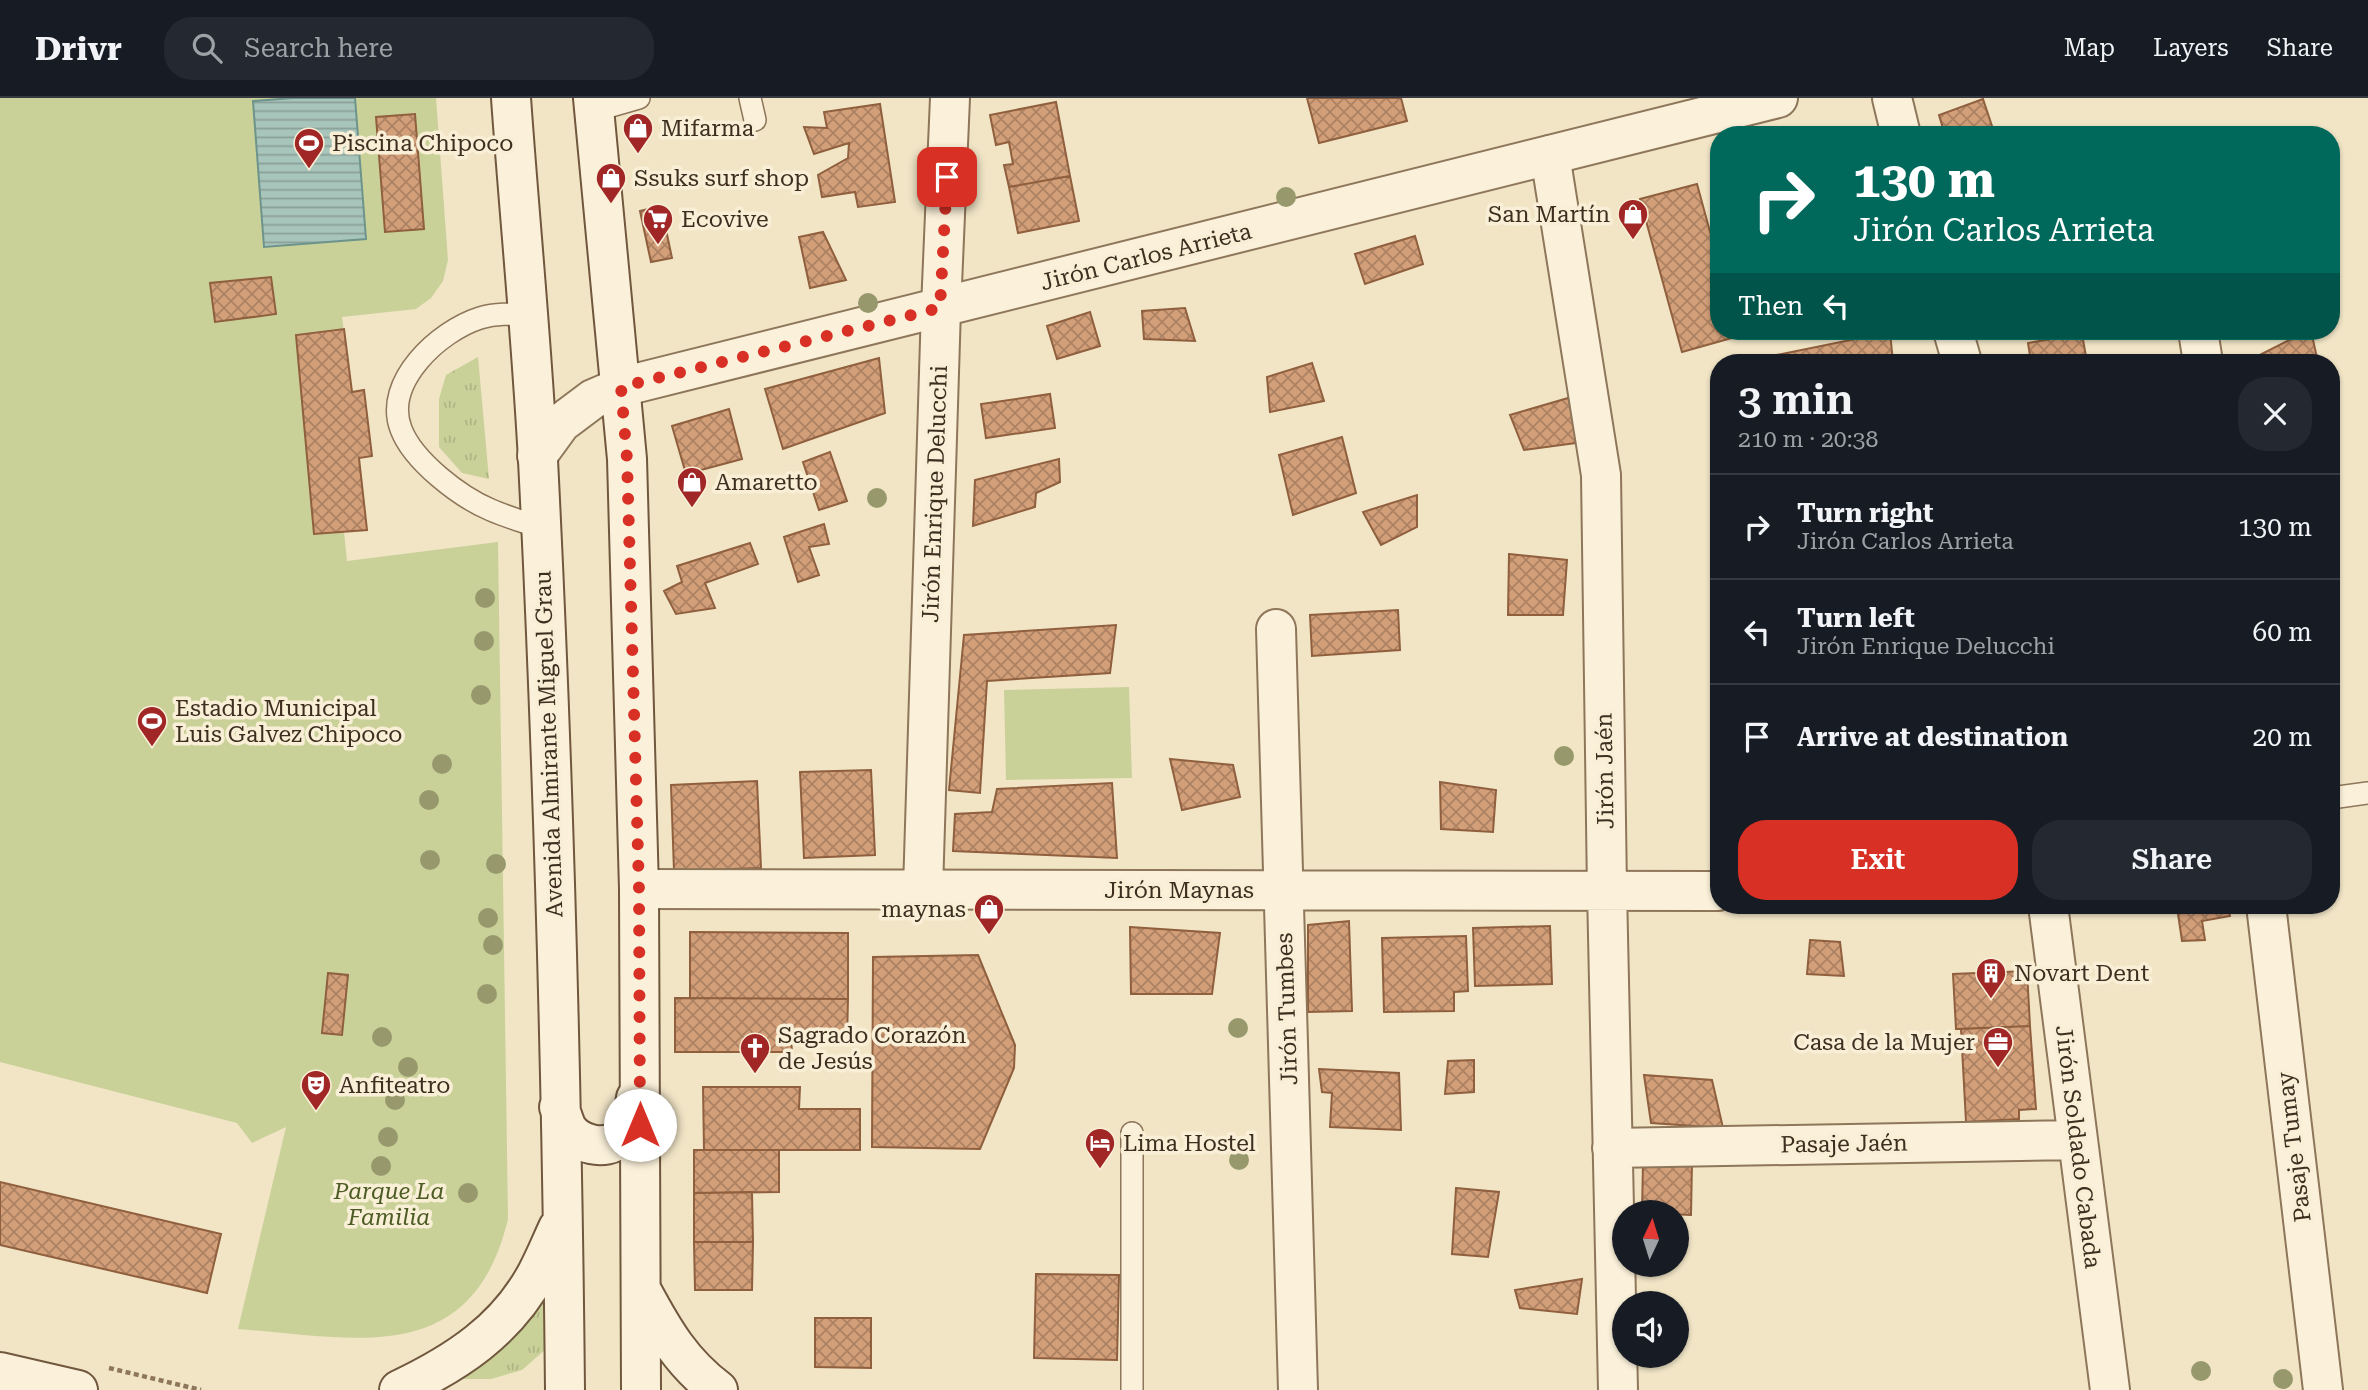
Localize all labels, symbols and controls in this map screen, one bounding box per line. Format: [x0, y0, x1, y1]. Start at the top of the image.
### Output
search box [164, 17, 654, 80]
text: Drivr [35, 29, 122, 68]
icon: search [188, 29, 226, 67]
text: Search here [244, 33, 393, 63]
text: Map [2064, 34, 2115, 62]
text: Layers [2153, 34, 2229, 62]
text: Share [2267, 34, 2333, 62]
shop icon: Mifarma [621, 111, 655, 155]
place label: Mifarma [661, 115, 755, 142]
sports icon: Piscina Chipoco [292, 126, 326, 170]
place label: Piscina Chipoco [332, 130, 513, 157]
pin [917, 147, 977, 207]
text: 130 m [1853, 152, 1995, 209]
icon: right [1738, 154, 1829, 245]
icon: arrive [928, 158, 966, 196]
shop icon: Ssuks surf shop [594, 161, 628, 205]
place label: Ssuks surf shop [634, 165, 809, 192]
shop icon: San Martín [1616, 197, 1650, 241]
place label: San Martín [1488, 201, 1610, 228]
supermarket icon: Ecovive [641, 202, 675, 246]
place label: Ecovive [681, 206, 769, 233]
text: Jirón Carlos Arrieta [1853, 211, 2154, 249]
street label: Jirón Carlos Arrieta [1038, 218, 1255, 296]
icon: left [1817, 287, 1855, 325]
text: Then [1738, 291, 1803, 321]
street label: Jirón Enrique Delucchi [917, 365, 953, 623]
text: 3 min [1738, 375, 1854, 424]
button: close [2238, 377, 2312, 451]
text: 210 m · 20:38 [1738, 426, 1878, 453]
shop icon: Amaretto [675, 465, 709, 509]
place label: Amaretto [715, 469, 818, 496]
text: Turn right [1797, 498, 1933, 528]
icon: right [1738, 508, 1776, 546]
text: 130 m [2238, 512, 2312, 542]
text: Jirón Carlos Arrieta [1797, 528, 2014, 555]
street label: Avenida Almirante Miguel Grau [529, 570, 569, 918]
text: Turn left [1797, 603, 1915, 633]
icon: left [1738, 613, 1776, 651]
text: 60 m [2253, 617, 2312, 647]
text: Jirón Enrique Delucchi [1797, 633, 2055, 660]
place label: Estadio Municipal Luis Galvez Chipoco [175, 695, 402, 748]
sports icon: Estadio Municipal Luis Galvez Chipoco [135, 704, 169, 748]
street label: Jirón Jaén [1590, 712, 1620, 829]
icon: arrive [1738, 718, 1776, 756]
text: Arrive at destination [1797, 722, 2068, 752]
text: 20 m [2253, 722, 2312, 752]
button: Exit [1738, 820, 2018, 900]
button: Share [2032, 820, 2312, 900]
street label: Jirón Maynas [1104, 877, 1254, 904]
shop icon: maynas [972, 892, 1006, 936]
place label: maynas [881, 896, 966, 923]
street label: Jirón Tumbes [1271, 932, 1303, 1086]
building icon: Novart Dent [1974, 956, 2008, 1000]
place label: Novart Dent [2014, 960, 2150, 987]
place label: Sagrado Corazón de Jesús [778, 1022, 966, 1075]
street label: Jirón Soldado Cabada [2050, 1024, 2106, 1271]
office icon: Casa de la Mujer [1981, 1025, 2015, 1069]
place label: Casa de la Mujer [1793, 1029, 1975, 1056]
church icon: Sagrado Corazón de Jesús [738, 1031, 772, 1075]
theatre icon: Anfiteatro [299, 1068, 333, 1112]
street label: Pasaje Tumay [2271, 1070, 2317, 1224]
place label: Anfiteatro [339, 1072, 450, 1099]
position arrow [603, 1088, 677, 1162]
hotel icon: Lima Hostel [1083, 1126, 1117, 1170]
street label: Pasaje Jaén [1780, 1129, 1908, 1159]
place label: Lima Hostel [1123, 1130, 1256, 1157]
park label: Parque La Familia [333, 1178, 444, 1231]
north arrow [1612, 1200, 1689, 1278]
map controls [1612, 1200, 1689, 1368]
button: sound [1612, 1291, 1689, 1368]

